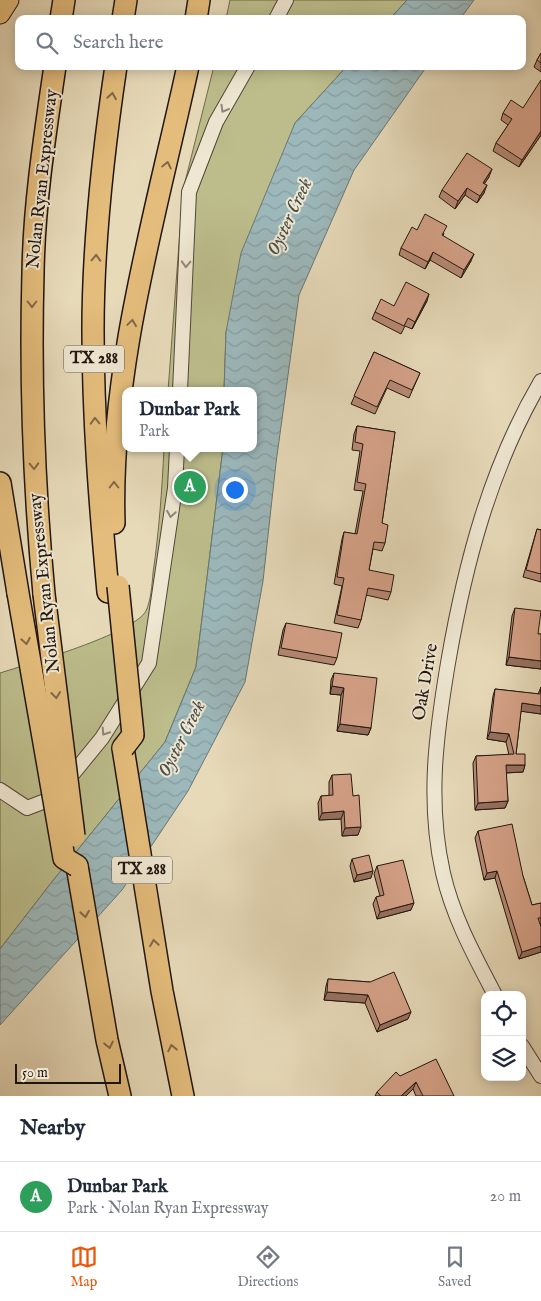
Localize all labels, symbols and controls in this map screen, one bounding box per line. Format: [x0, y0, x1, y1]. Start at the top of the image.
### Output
search box [15, 15, 526, 70]
icon: search [33, 29, 61, 57]
text: Search here [73, 31, 164, 55]
street label: Nolan Ryan Expressway [22, 88, 64, 270]
one-way arrow [106, 92, 116, 101]
one-way arrow [221, 103, 231, 112]
one-way arrow [161, 160, 172, 169]
water label: Oyster Creek [262, 174, 318, 259]
one-way arrow [90, 254, 101, 262]
one-way arrow [180, 260, 191, 268]
one-way arrow [27, 300, 37, 308]
one-way arrow [127, 319, 137, 328]
road number: TX 288 [64, 346, 124, 372]
popup [122, 387, 257, 452]
text: Dunbar Park [139, 398, 240, 422]
one-way arrow [90, 417, 101, 425]
text: Park [139, 422, 170, 442]
one-way arrow [29, 463, 40, 471]
pin: A [174, 468, 206, 506]
your location [222, 477, 248, 503]
one-way arrow [109, 480, 119, 488]
street label: Nolan Ryan Expressway [24, 492, 66, 674]
one-way arrow [166, 510, 177, 518]
one-way arrow [20, 637, 30, 645]
street label: Oak Drive [408, 642, 444, 722]
one-way arrow [50, 691, 61, 699]
water label: Oyster Creek [153, 697, 212, 781]
one-way arrow [102, 726, 111, 736]
road number: TX 288 [112, 856, 172, 884]
one-way arrow [79, 910, 89, 919]
one-way arrow [149, 939, 160, 947]
map controls [481, 991, 526, 1081]
button: locate [481, 991, 526, 1036]
button: layers [481, 1036, 526, 1081]
one-way arrow [103, 1041, 113, 1049]
one-way arrow [167, 1044, 178, 1053]
scale bar [15, 1061, 121, 1084]
text: 50 m [22, 1064, 48, 1082]
text: Nearby [20, 1115, 85, 1142]
text: Dunbar Park [67, 1175, 168, 1199]
text: A [31, 1187, 41, 1207]
text: 20 m [490, 1187, 521, 1207]
text: Park · Nolan Ryan Expressway [67, 1199, 269, 1219]
tab: Map [70, 1243, 98, 1291]
tab: Directions [237, 1243, 298, 1291]
tab: Saved [438, 1243, 471, 1291]

